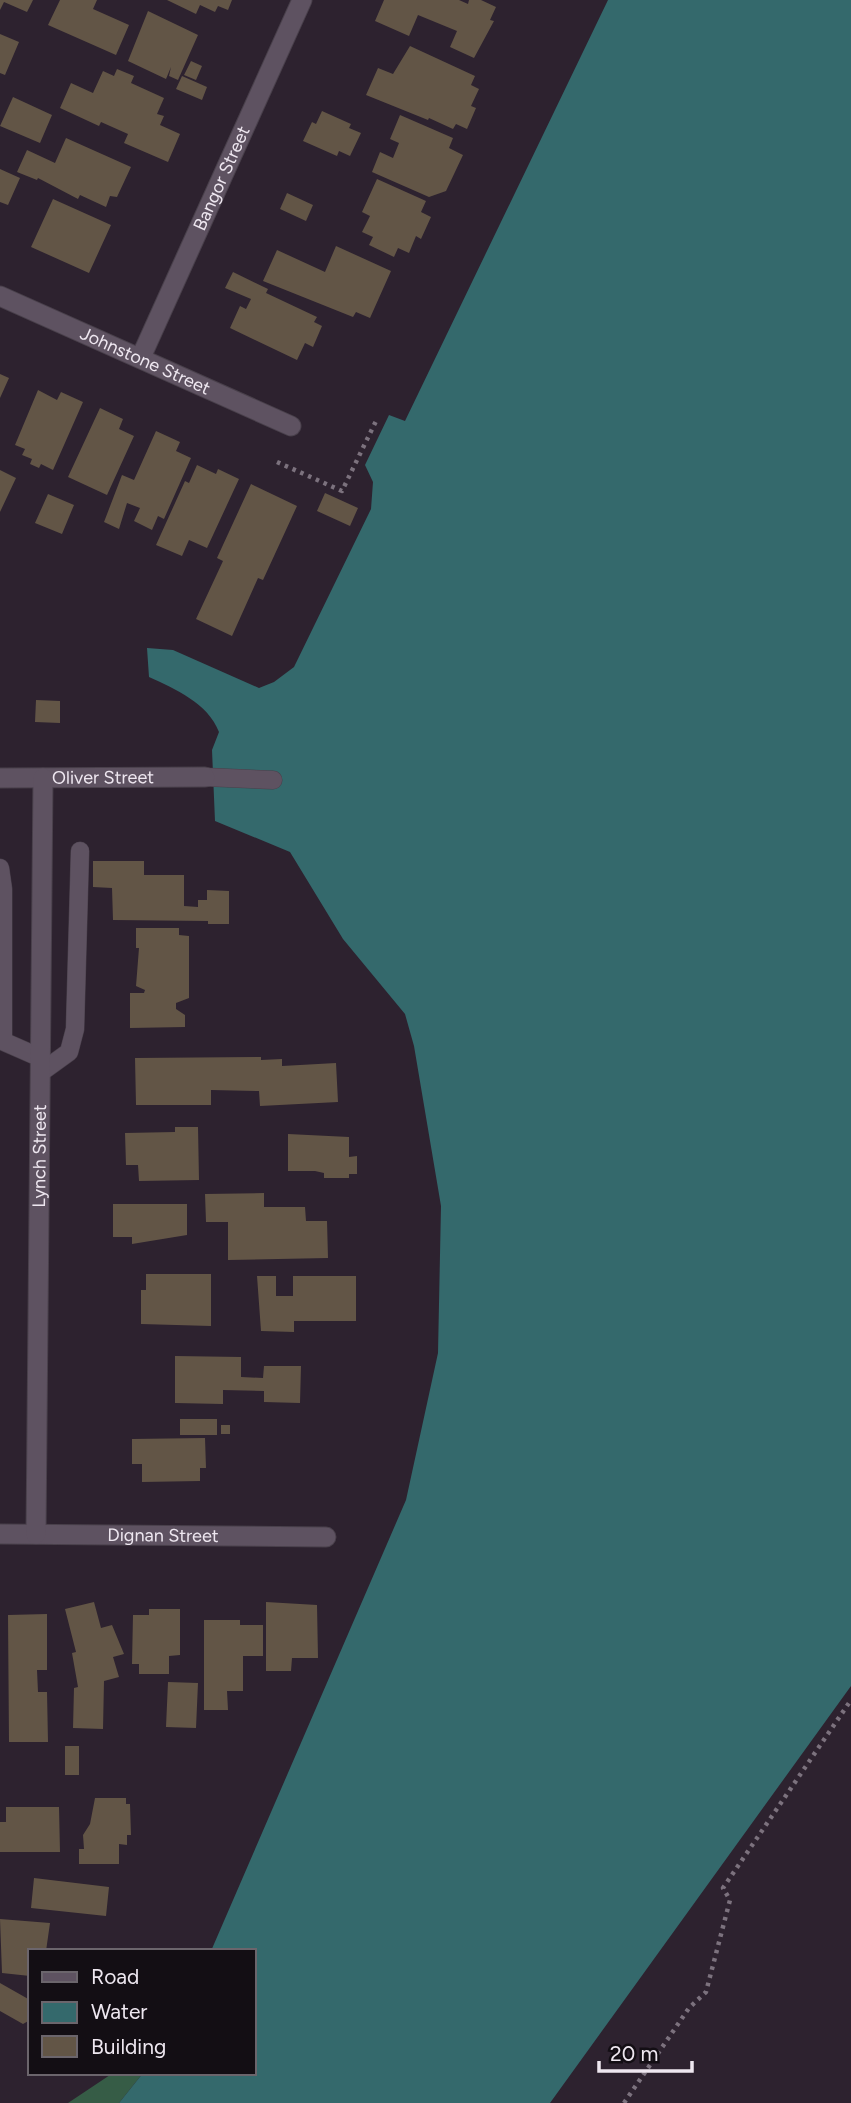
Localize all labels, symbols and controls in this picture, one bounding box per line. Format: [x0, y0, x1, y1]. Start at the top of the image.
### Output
street label: Bangor Street [188, 122, 255, 234]
street label: Johnstone Street [77, 322, 214, 400]
street label: Oliver Street [52, 766, 154, 789]
street label: Lynch Street [28, 1104, 51, 1208]
street label: Dignan Street [107, 1524, 219, 1547]
legend [28, 1949, 256, 2075]
text: Road [91, 1964, 139, 1989]
text: Water [91, 1999, 147, 2024]
scale bar [599, 2030, 692, 2074]
text: Building [91, 2034, 166, 2059]
text: 20 m [610, 2041, 658, 2066]

